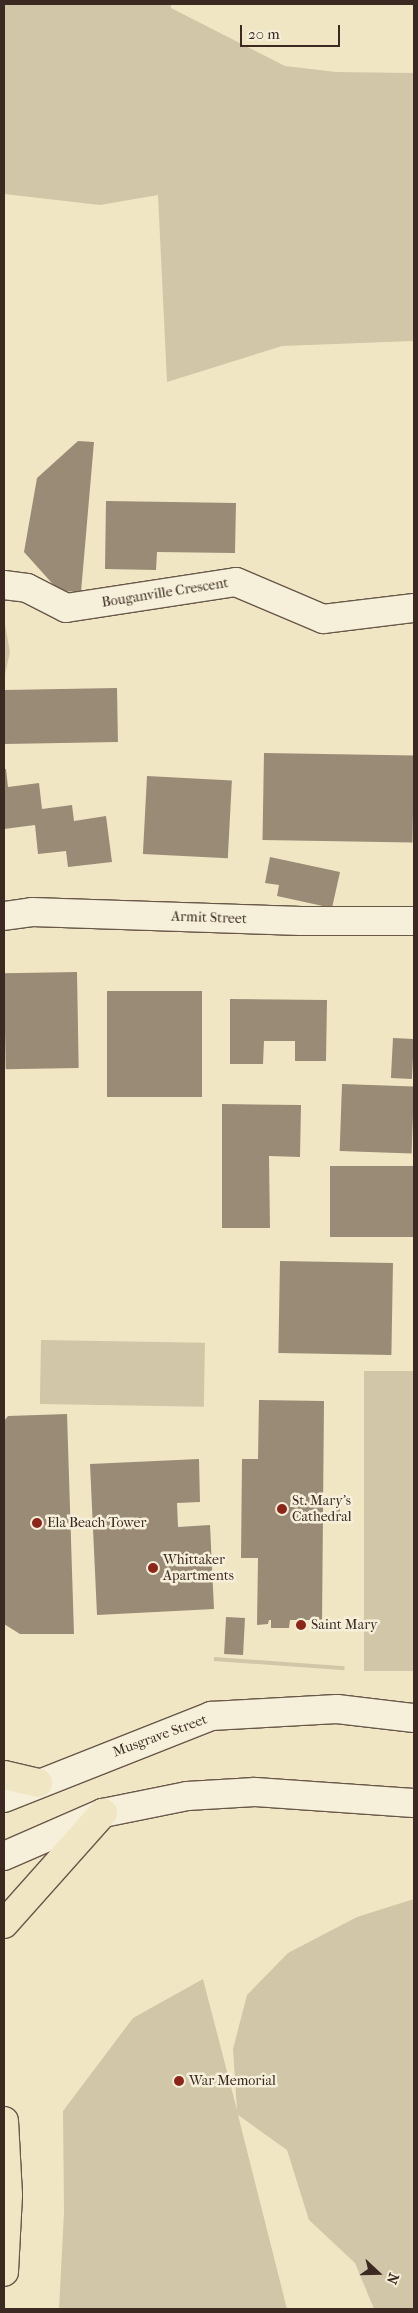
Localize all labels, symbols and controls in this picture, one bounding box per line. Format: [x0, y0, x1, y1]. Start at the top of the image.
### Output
scale bar [243, 15, 343, 47]
text: 20 m [248, 25, 280, 43]
street label: Bouganville Crescent [100, 575, 230, 611]
street label: Armit Street [171, 908, 247, 928]
place label: St. Mary’s Cathedral [292, 1493, 352, 1525]
marker: St. Mary’s Cathedral [276, 1503, 288, 1515]
place label: Ela Beach Tower [47, 1515, 146, 1531]
marker: Ela Beach Tower [31, 1517, 43, 1529]
place label: Whittaker Apartments [163, 1552, 234, 1584]
marker: Whittaker Apartments [147, 1562, 159, 1574]
place label: Saint Mary [311, 1617, 378, 1633]
marker: Saint Mary [295, 1619, 307, 1631]
street label: Musgrave Street [111, 1711, 209, 1761]
place label: War Memorial [189, 2073, 276, 2089]
marker: War Memorial [173, 2075, 185, 2087]
north arrow [353, 2248, 403, 2298]
text: N [383, 2271, 402, 2287]

